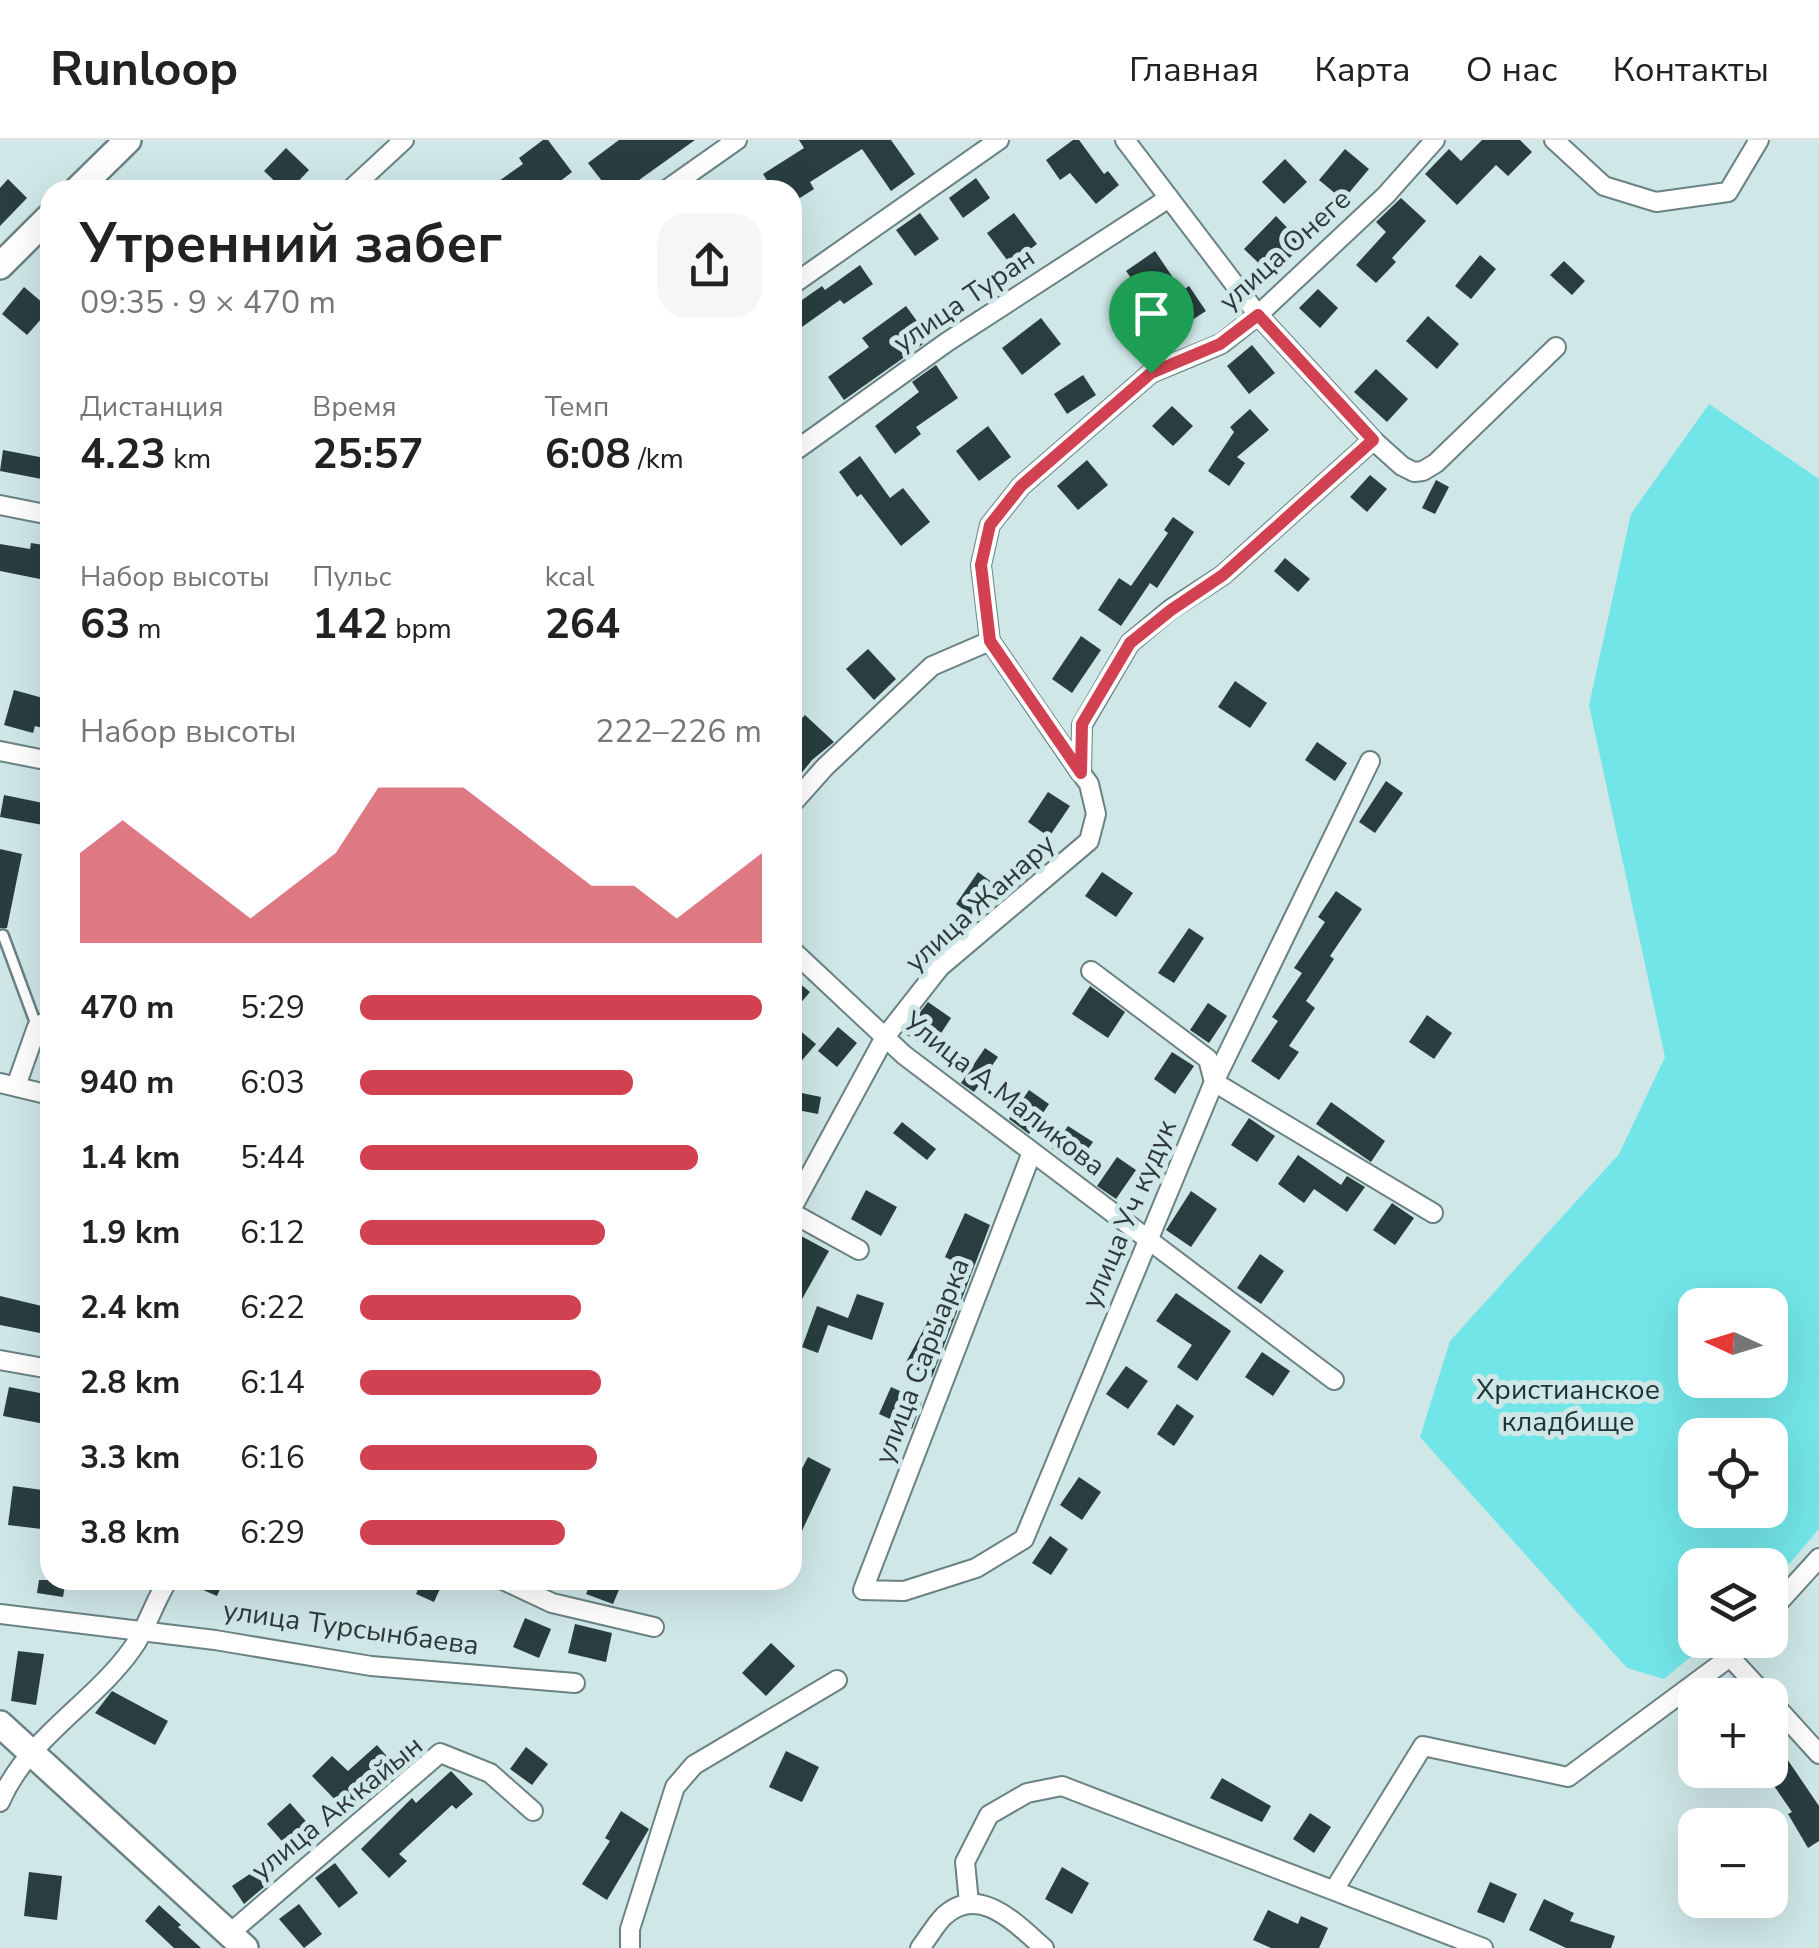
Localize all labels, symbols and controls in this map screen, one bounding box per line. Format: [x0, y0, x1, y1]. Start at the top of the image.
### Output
text: Runloop [50, 36, 238, 102]
text: Главная [1129, 46, 1259, 93]
text: Карта [1314, 46, 1411, 93]
text: О нас [1466, 46, 1558, 93]
text: Контакты [1613, 46, 1769, 93]
street label: улица Онеге [1211, 180, 1359, 320]
text: Утренний забег [80, 206, 502, 281]
button: share [657, 213, 762, 318]
street label: улица Туран [886, 239, 1042, 361]
pin [1109, 271, 1194, 374]
text: 09:35 · 9 × 470 m [80, 281, 336, 324]
icon: arrive [1124, 286, 1179, 341]
text: Дистанция [80, 388, 224, 426]
text: Время [312, 388, 397, 426]
text: Темп [545, 388, 609, 426]
text: 4.23 [80, 426, 166, 483]
text: 25:57 [312, 426, 424, 483]
text: 6:08 [545, 426, 631, 483]
text: km [166, 440, 211, 478]
text: /km [631, 440, 684, 478]
text: Набор высоты [80, 558, 270, 596]
text: Пульс [312, 558, 392, 596]
text: kcal [545, 558, 594, 596]
text: 63 [80, 596, 130, 653]
text: 142 [312, 596, 388, 653]
text: 264 [545, 596, 620, 653]
text: m [130, 610, 162, 648]
text: bpm [388, 610, 452, 648]
text: Набор высоты [80, 710, 297, 753]
text: 222–226 m [595, 710, 762, 753]
street label: улица Жанару [897, 825, 1064, 981]
text: 470 m [80, 986, 174, 1029]
text: 5:29 [240, 986, 305, 1029]
street label: Улица А.Маликова [894, 1002, 1113, 1185]
text: 940 m [80, 1061, 174, 1104]
text: 6:03 [240, 1061, 305, 1104]
street label: улица Уч кудук [1072, 1114, 1186, 1314]
text: 1.4 km [80, 1136, 180, 1179]
text: 5:44 [240, 1136, 305, 1179]
text: 1.9 km [80, 1211, 180, 1254]
text: 6:12 [240, 1211, 305, 1254]
street label: улица Сарыарка [865, 1253, 979, 1469]
text: 2.4 km [80, 1286, 180, 1329]
text: 6:22 [240, 1286, 305, 1329]
north arrow [1678, 1288, 1788, 1398]
map controls [1678, 1288, 1788, 1918]
text: 2.8 km [80, 1361, 180, 1404]
text: 6:14 [240, 1361, 305, 1404]
park label: Христианское кладбище [1476, 1371, 1660, 1441]
button: locate [1678, 1418, 1788, 1528]
text: 3.3 km [80, 1436, 180, 1479]
text: 6:16 [240, 1436, 305, 1479]
text: 3.8 km [80, 1511, 180, 1554]
text: 6:29 [240, 1511, 305, 1554]
button: layers [1678, 1548, 1788, 1658]
street label: улица Турсынбаева [221, 1591, 481, 1665]
button: + [1678, 1678, 1788, 1788]
street label: улица Ак кайын [243, 1727, 431, 1889]
button: − [1678, 1808, 1788, 1918]

